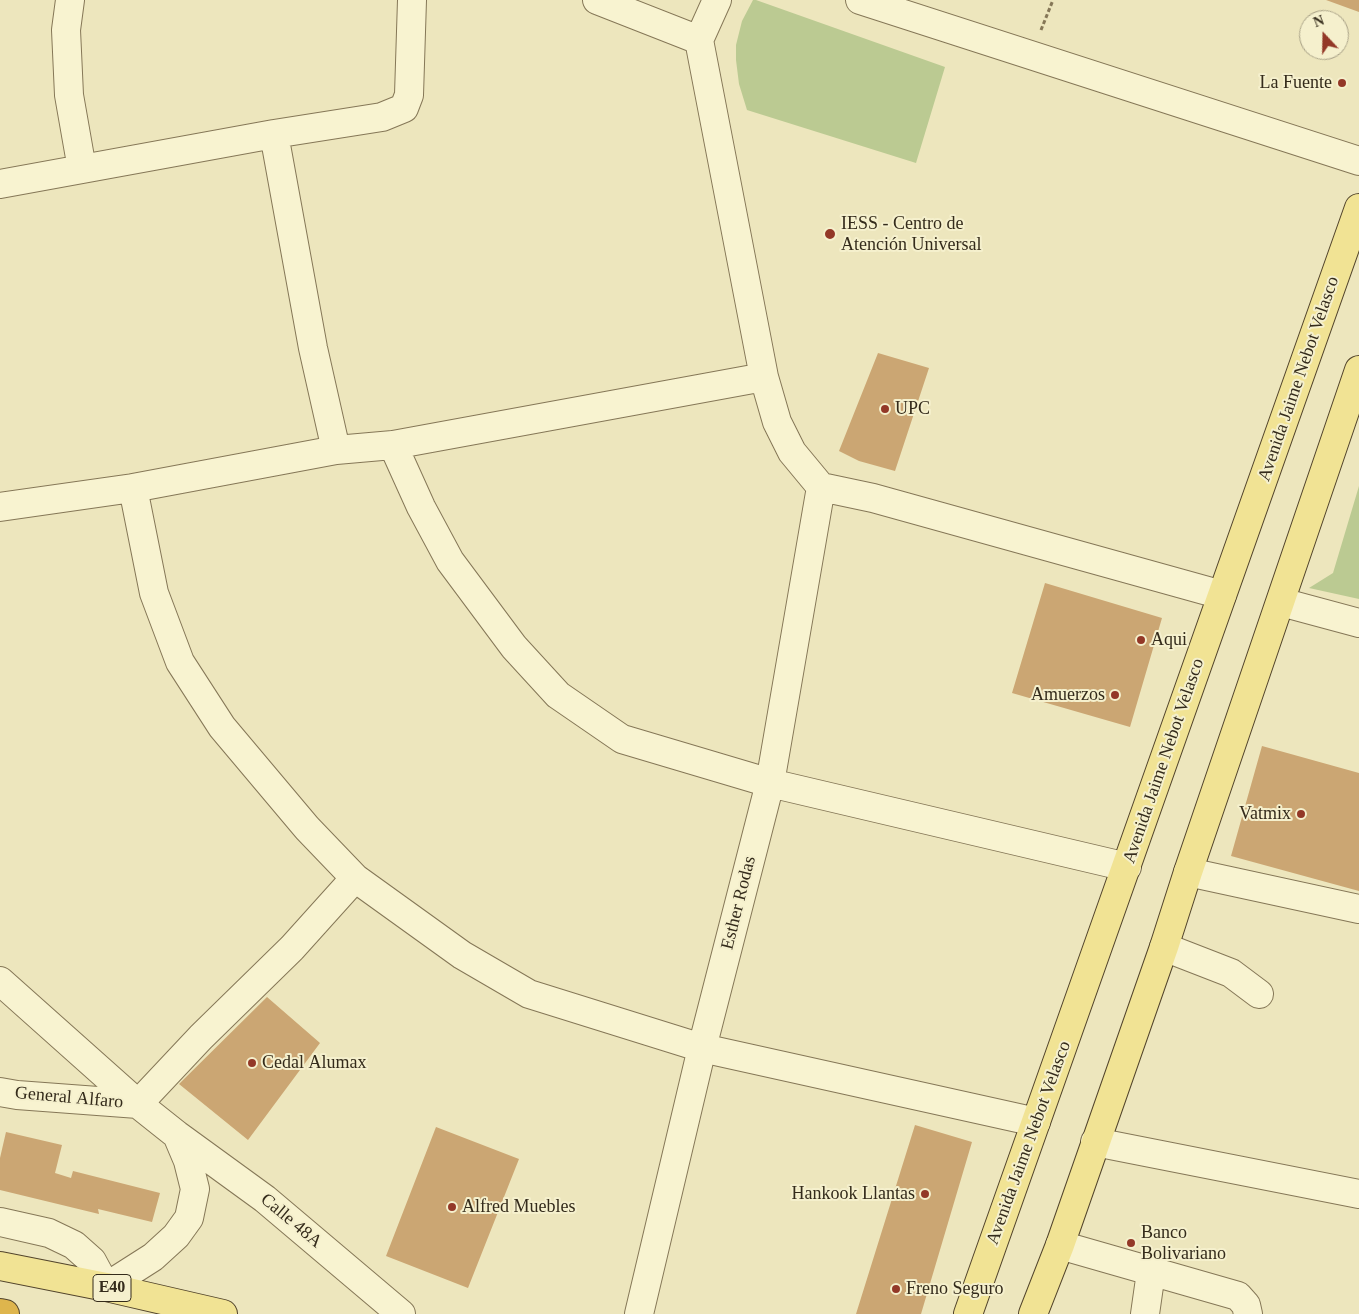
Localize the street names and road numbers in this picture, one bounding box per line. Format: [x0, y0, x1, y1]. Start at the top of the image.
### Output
street label: Avenida Jaime Nebot Velasco [1254, 274, 1344, 484]
street label: Avenida Jaime Nebot Velasco [1119, 656, 1209, 866]
street label: Esther Rodas [717, 854, 761, 952]
street label: Avenida Jaime Nebot Velasco [982, 1038, 1076, 1248]
street label: General Alfaro [14, 1083, 124, 1113]
street label: Calle 48A [256, 1189, 326, 1253]
road number: E40 [93, 1275, 131, 1302]

